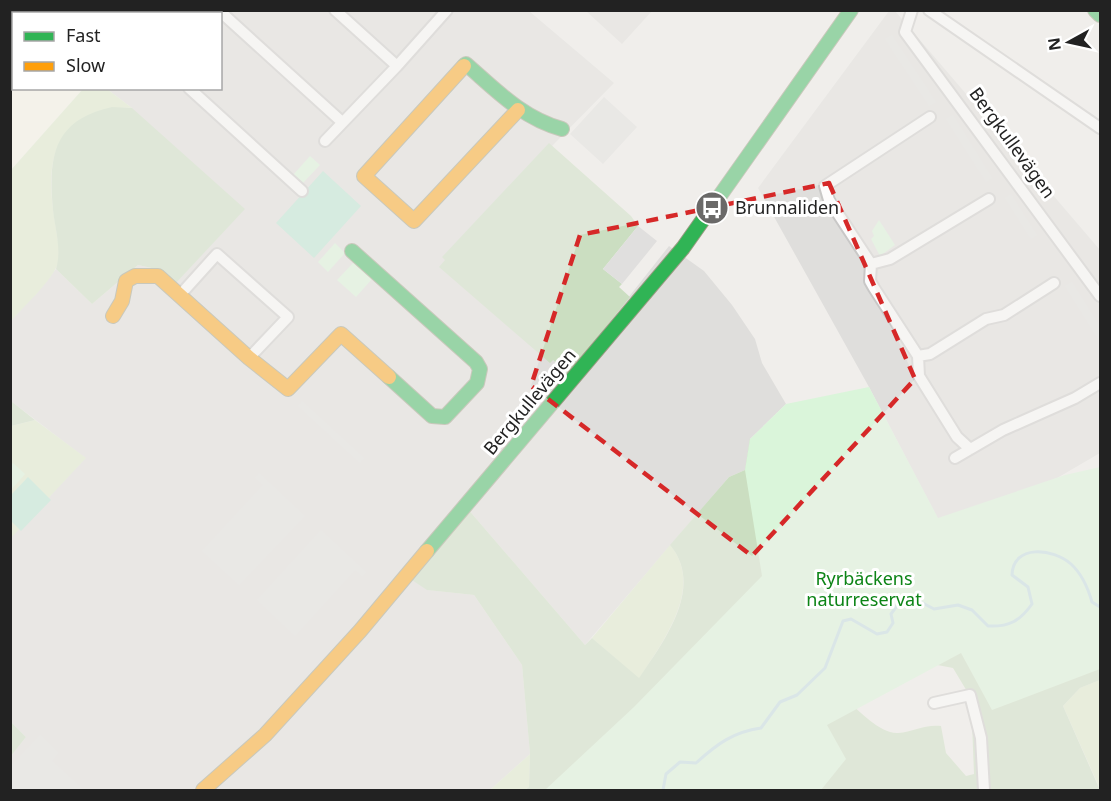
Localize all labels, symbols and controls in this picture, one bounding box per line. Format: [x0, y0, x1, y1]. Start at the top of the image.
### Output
legend [12, 12, 222, 90]
north arrow [1039, 12, 1099, 72]
text: Fast [66, 23, 101, 47]
text: N [1042, 36, 1066, 52]
text: Slow [66, 53, 105, 77]
street label: Bergkullevägen [964, 82, 1061, 203]
bus stop icon: Brunnaliden [694, 190, 730, 226]
place label: Brunnaliden [735, 195, 839, 219]
street label: Bergkullevägen [478, 343, 581, 459]
park label: Ryrbäckens naturreservat [806, 566, 922, 611]

